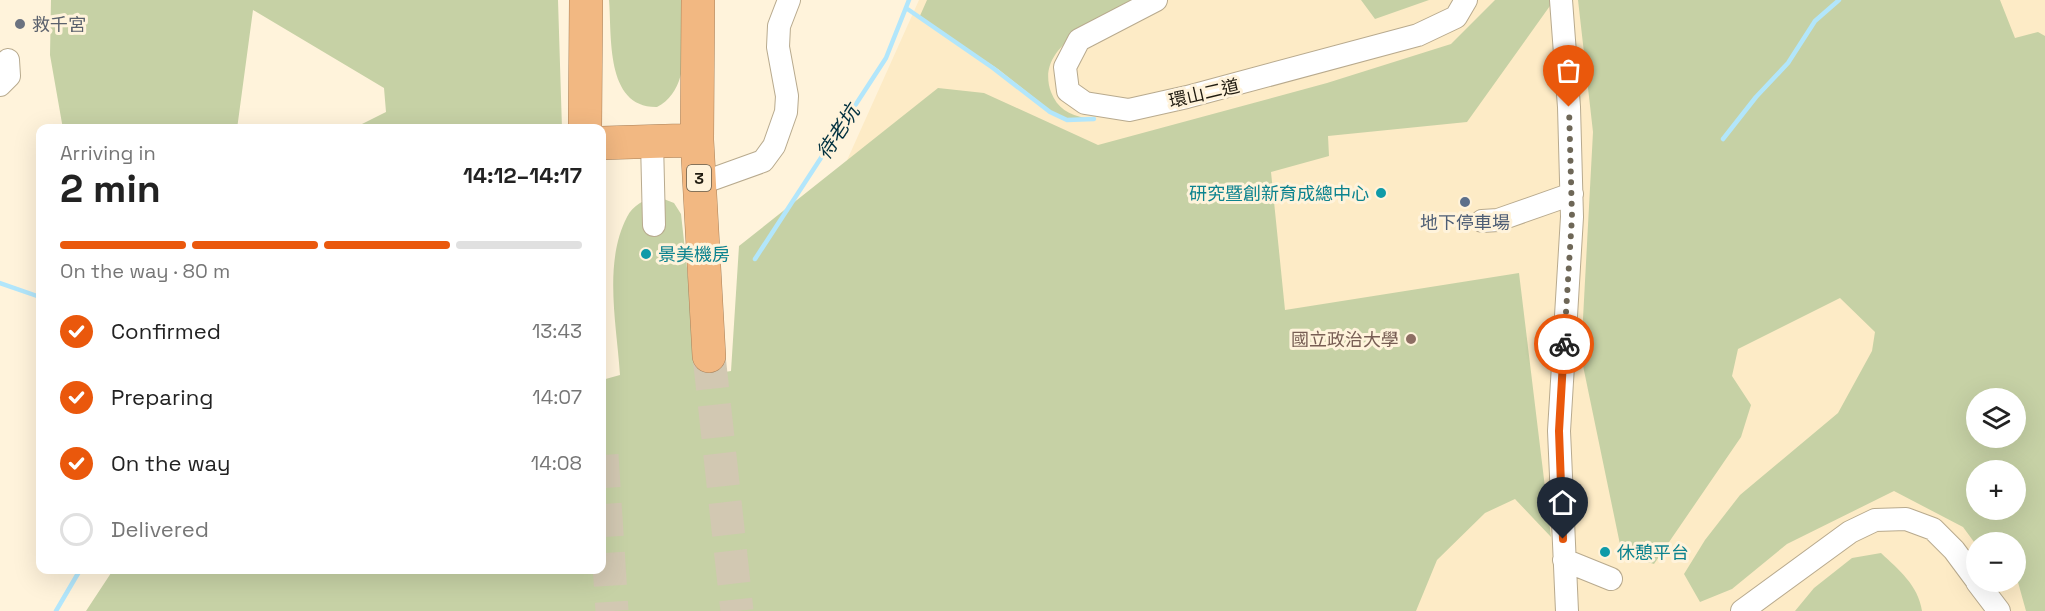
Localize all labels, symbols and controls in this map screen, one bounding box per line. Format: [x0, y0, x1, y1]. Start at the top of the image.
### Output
place label: 救千宮 [32, 13, 86, 36]
marker: 救千宮 [13, 17, 27, 31]
pin [1543, 45, 1594, 107]
icon: bag [1552, 54, 1585, 87]
street label: 環山二道 [1166, 74, 1242, 112]
water label: 待老坑 [811, 97, 867, 164]
text: Arriving in [60, 140, 156, 166]
text: 14:12–14:17 [463, 161, 582, 189]
text: 2 min [60, 164, 161, 213]
road number: 3 [687, 165, 711, 191]
place label: 研究暨創新育成總中心 [1189, 182, 1369, 205]
marker: 研究暨創新育成總中心 [1374, 186, 1388, 200]
marker: 地下停車場 [1458, 195, 1472, 209]
place label: 地下停車場 [1420, 211, 1510, 234]
place label: 景美機房 [658, 243, 730, 266]
marker: 景美機房 [639, 247, 653, 261]
text: On the way · 80 m [60, 258, 230, 284]
courier [1534, 314, 1594, 374]
icon: check [60, 315, 93, 348]
text: Confirmed [111, 317, 221, 345]
text: 13:43 [532, 318, 582, 344]
place label: 國立政治大學 [1291, 328, 1399, 351]
icon: bike [1548, 328, 1581, 361]
marker: 國立政治大學 [1404, 332, 1418, 346]
icon: check [60, 381, 93, 414]
text: Preparing [111, 383, 213, 411]
text: 14:07 [532, 384, 582, 410]
map controls [1966, 388, 2026, 592]
button: layers [1966, 388, 2026, 448]
icon: check [60, 447, 93, 480]
text: On the way [111, 449, 230, 477]
text: 14:08 [531, 450, 582, 476]
button: + [1966, 460, 2026, 520]
pin [1537, 477, 1588, 539]
icon: home [1546, 486, 1579, 519]
text: Delivered [111, 515, 209, 543]
button: − [1966, 532, 2026, 592]
place label: 休憩平台 [1617, 541, 1689, 564]
marker: 休憩平台 [1598, 545, 1612, 559]

